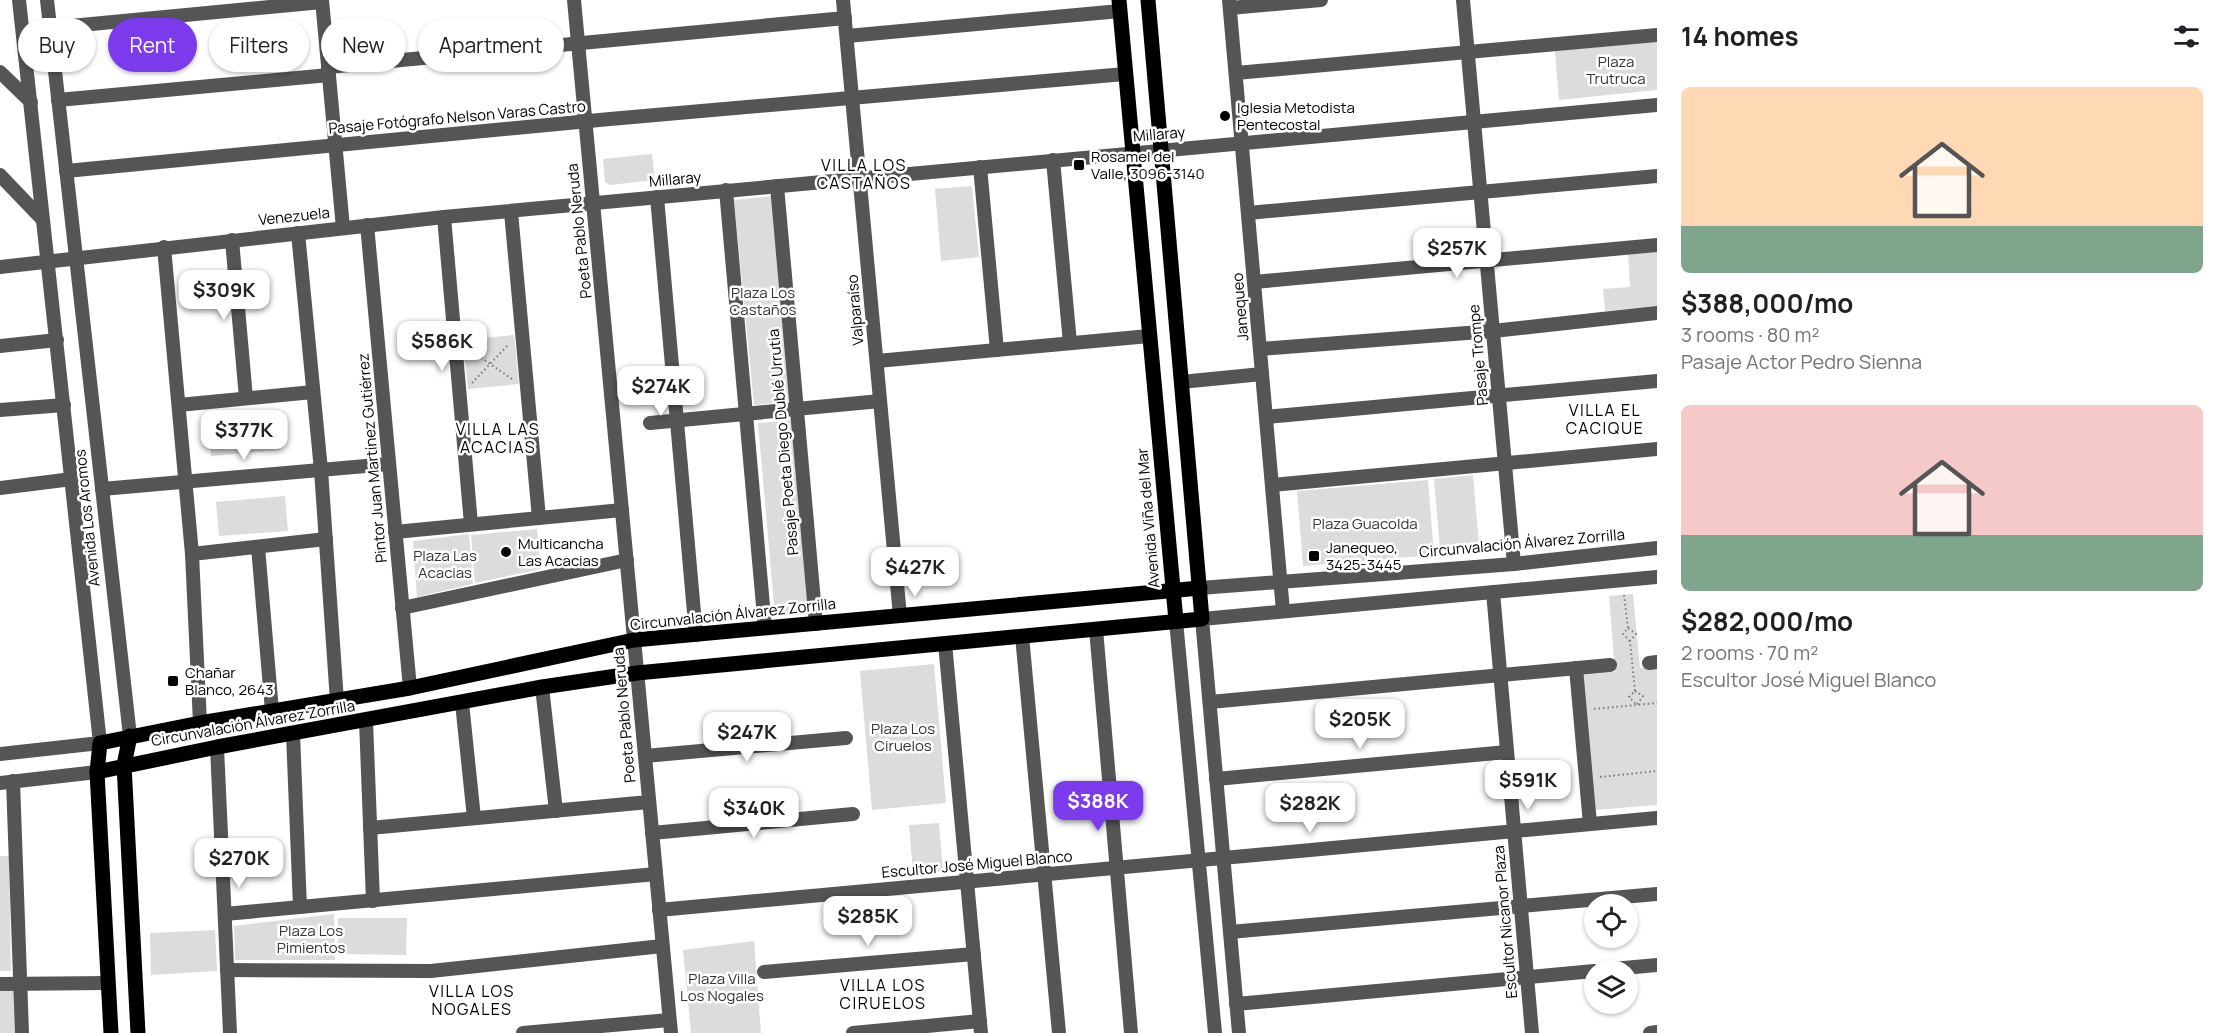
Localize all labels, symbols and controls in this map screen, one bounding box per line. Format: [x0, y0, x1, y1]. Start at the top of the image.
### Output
chip: Buy [18, 18, 96, 72]
chip: Rent [108, 18, 197, 72]
chip: Filters [209, 18, 309, 72]
chip: New [321, 18, 406, 72]
chip: Apartment [418, 18, 564, 72]
text: 14 homes [1681, 18, 1799, 54]
icon: filters [2170, 20, 2203, 53]
park label: Plaza Trutruca [1586, 51, 1646, 89]
street label: Pasaje Fotógrafo Nelson Varas Castro [328, 95, 587, 139]
place label: Iglesia Metodista Pentecostal [1237, 97, 1355, 135]
marker: Iglesia Metodista Pentecostal [1218, 109, 1232, 123]
street label: Millaray [1132, 121, 1186, 147]
icon: home [1888, 126, 1996, 234]
place label: Rosamel del Valle, 3096-3140 [1091, 146, 1205, 184]
district label: VILLA LOS CASTAÑOS [817, 154, 911, 194]
marker: Rosamel del Valle, 3096-3140 [1072, 158, 1086, 172]
street label: Poeta Pablo Neruda [561, 162, 597, 300]
street label: Millaray [648, 166, 702, 192]
street label: Venezuela [257, 202, 331, 230]
pin: $257K [1415, 228, 1499, 279]
text: $257K [1427, 234, 1487, 261]
pin: $309K [182, 270, 266, 321]
street label: Janequeo [1227, 272, 1253, 342]
street label: Valparaíso [841, 274, 869, 346]
text: $309K [193, 276, 255, 303]
park label: Plaza Los Castaños [730, 282, 797, 320]
text: $388,000/mo [1681, 285, 1853, 321]
street label: Pasaje Trompe [1463, 303, 1493, 406]
pin: $586K [400, 321, 484, 372]
text: 3 rooms · 80 m² [1681, 321, 1820, 348]
text: $586K [411, 327, 473, 354]
street label: Pasaje Poeta Diego Dublé Urrutia [763, 328, 803, 556]
text: Pasaje Actor Pedro Sienna [1681, 348, 1922, 375]
street label: Pintor Juan Martínez Gutiérrez [352, 352, 392, 564]
pin: $274K [619, 366, 703, 417]
text: $274K [631, 372, 691, 399]
district label: VILLA EL CACIQUE [1566, 399, 1644, 439]
pin: $377K [202, 410, 286, 461]
text: $377K [215, 416, 273, 443]
district label: VILLA LAS ACACIAS [456, 418, 540, 458]
icon: home [1888, 444, 1996, 552]
street label: Avenida Viña del Mar [1131, 447, 1165, 589]
street label: Avenida Los Aromos [69, 448, 105, 588]
park label: Plaza Guacolda [1312, 513, 1418, 534]
street label: Circunvalación Álvarez Zorrilla [1418, 524, 1626, 562]
place label: Multicancha Las Acacias [518, 533, 604, 571]
place label: Janequeo, 3425-3445 [1326, 537, 1401, 575]
park label: Plaza Las Acacias [413, 545, 477, 583]
marker: Multicancha Las Acacias [499, 545, 513, 559]
pin: $427K [873, 547, 957, 598]
marker: Janequeo, 3425-3445 [1307, 549, 1321, 563]
text: $427K [885, 553, 945, 580]
street label: Circunvalación Álvarez Zorrilla [629, 593, 837, 635]
text: $282,000/mo [1681, 603, 1853, 639]
text: 2 rooms · 70 m² [1681, 639, 1818, 666]
street label: Poeta Pablo Neruda [608, 646, 640, 784]
place label: Chañar Blanco, 2643 [185, 662, 274, 700]
text: Escultor José Miguel Blanco [1681, 666, 1936, 693]
marker: Chañar Blanco, 2643 [166, 674, 180, 688]
street label: Circunvalación Álvarez Zorrilla [149, 695, 357, 751]
pin: $205K [1318, 699, 1402, 750]
text: $205K [1329, 705, 1391, 732]
pin: $247K [705, 712, 789, 763]
text: $247K [717, 718, 777, 745]
park label: Plaza Los Ciruelos [871, 718, 935, 756]
pin: $591K [1486, 760, 1570, 811]
text: $591K [1499, 766, 1557, 793]
pin: $388K [1056, 781, 1140, 832]
pin: $282K [1268, 783, 1352, 834]
text: $388K [1067, 787, 1129, 814]
pin: $340K [712, 788, 796, 839]
text: $282K [1279, 789, 1341, 816]
text: $340K [723, 794, 785, 821]
pin: $270K [197, 838, 281, 889]
text: $270K [208, 844, 270, 871]
street label: Escultor José Miguel Blanco [881, 845, 1073, 883]
street label: Escultor Nicanor Plaza [1488, 845, 1522, 999]
map controls [1584, 894, 1638, 1014]
button: locate [1584, 894, 1638, 948]
pin: $285K [826, 896, 910, 947]
text: $285K [837, 902, 899, 929]
park label: Plaza Los Pimientos [277, 920, 345, 958]
button: layers [1584, 960, 1638, 1014]
park label: Plaza Villa Los Nogales [680, 968, 764, 1006]
district label: VILLA LOS CIRUELOS [840, 974, 926, 1014]
district label: VILLA LOS NOGALES [429, 980, 515, 1020]

